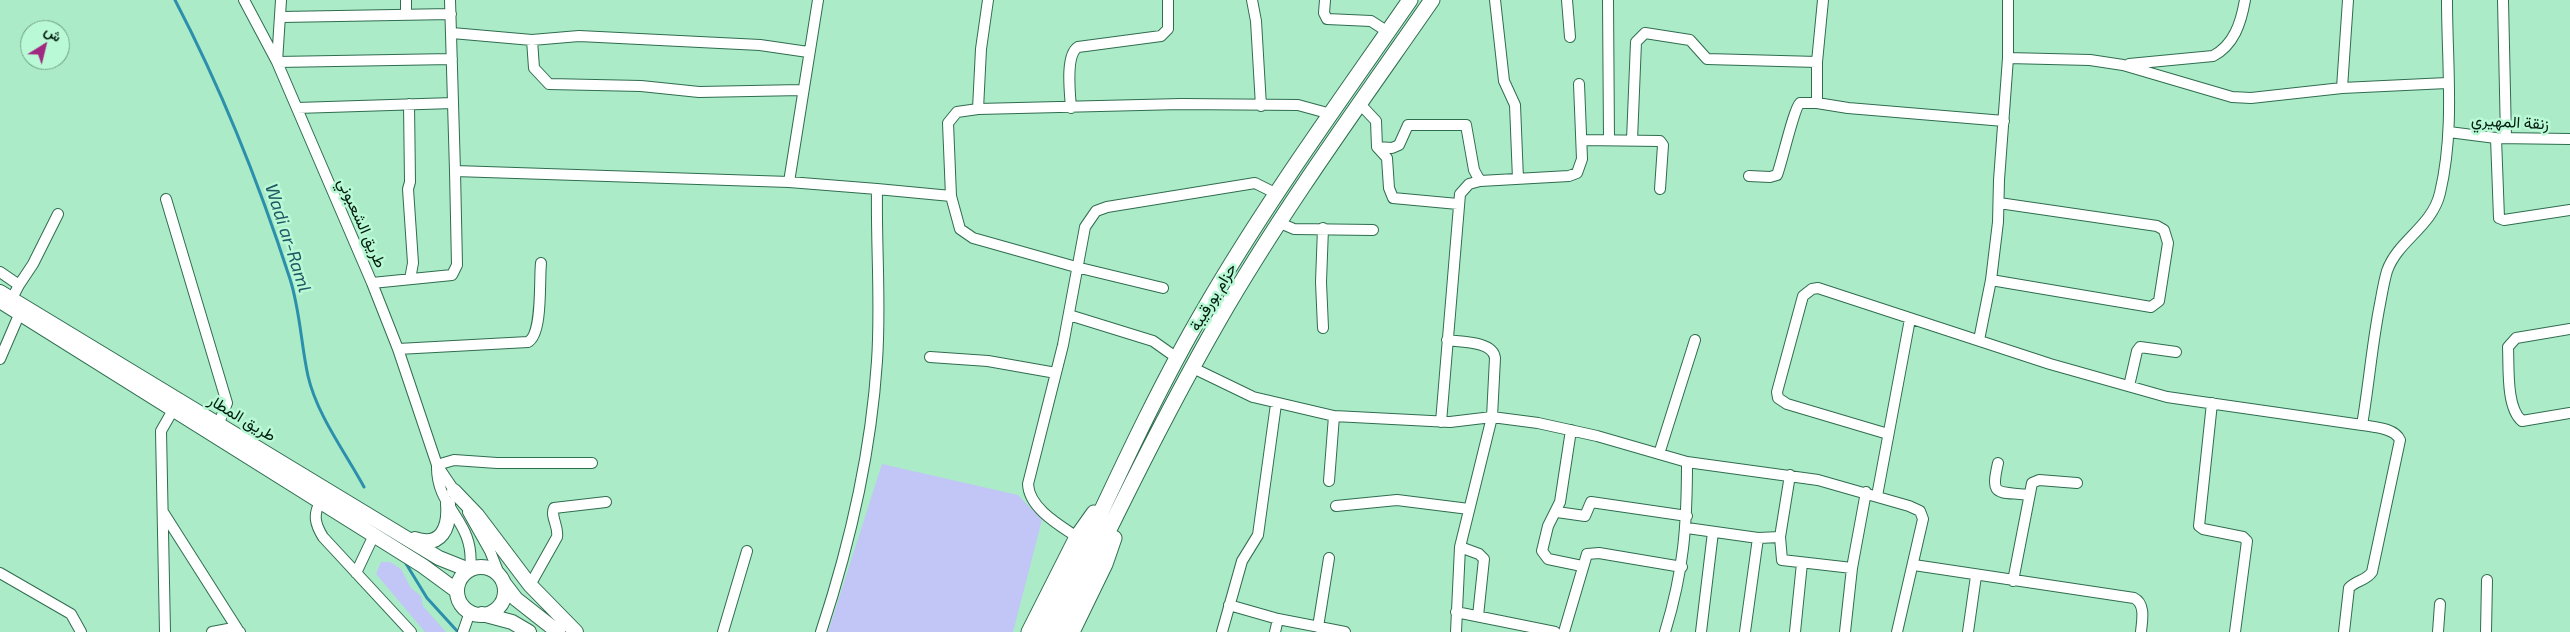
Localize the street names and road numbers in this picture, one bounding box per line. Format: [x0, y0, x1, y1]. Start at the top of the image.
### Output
street label: زنقة المهيري [2471, 110, 2549, 134]
street label: طريق الشعبوني [334, 175, 390, 271]
street label: حزام بورقيبة [1185, 260, 1241, 334]
street label: طريق المطار [205, 390, 279, 446]

